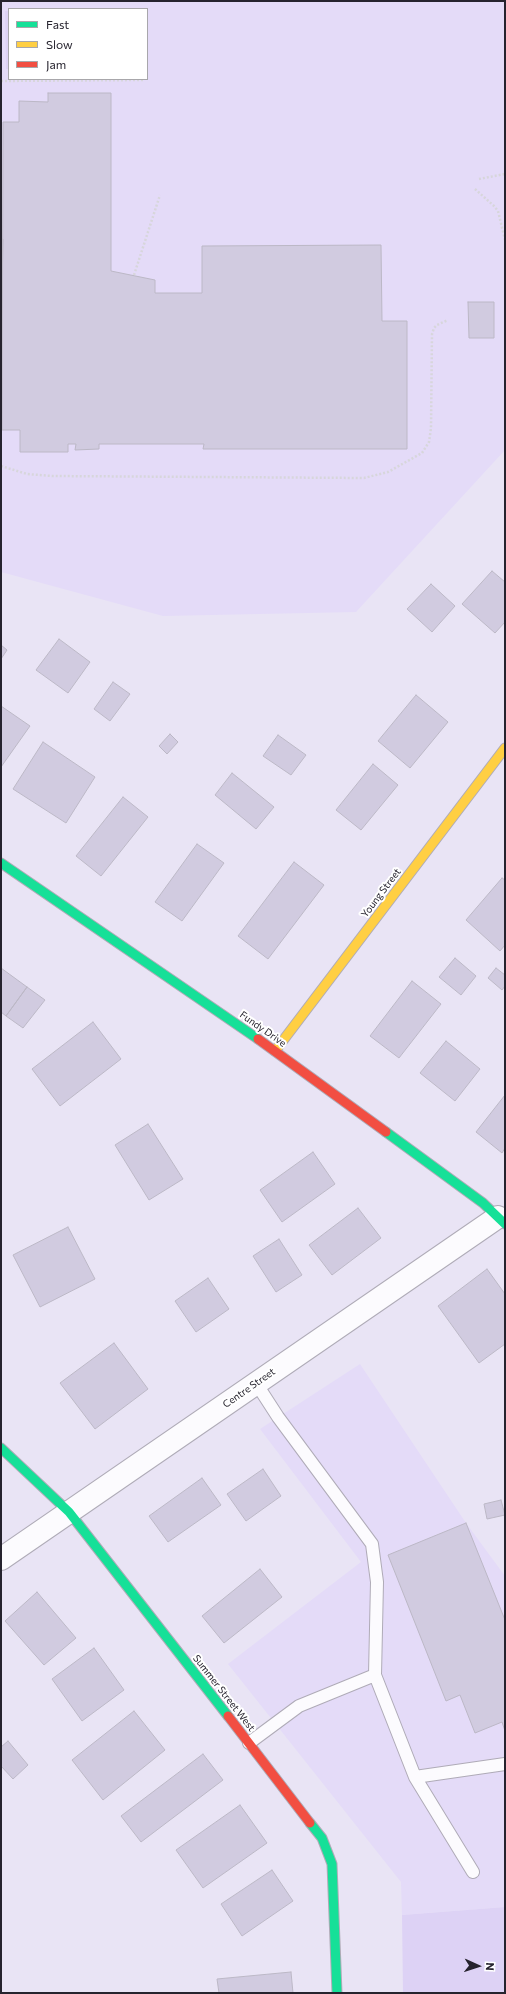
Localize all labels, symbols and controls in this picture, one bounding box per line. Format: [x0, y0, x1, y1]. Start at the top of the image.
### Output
legend [8, 8, 148, 80]
text: Fast [46, 17, 69, 31]
text: Slow [46, 37, 73, 51]
text: Jam [46, 57, 66, 71]
street label: Young Street [359, 866, 403, 920]
street label: Fundy Drive [237, 1009, 289, 1049]
street label: Centre Street [220, 1366, 278, 1410]
street label: Summer Street West [190, 1652, 258, 1734]
north arrow [458, 1946, 498, 1986]
text: N [484, 1962, 497, 1971]

